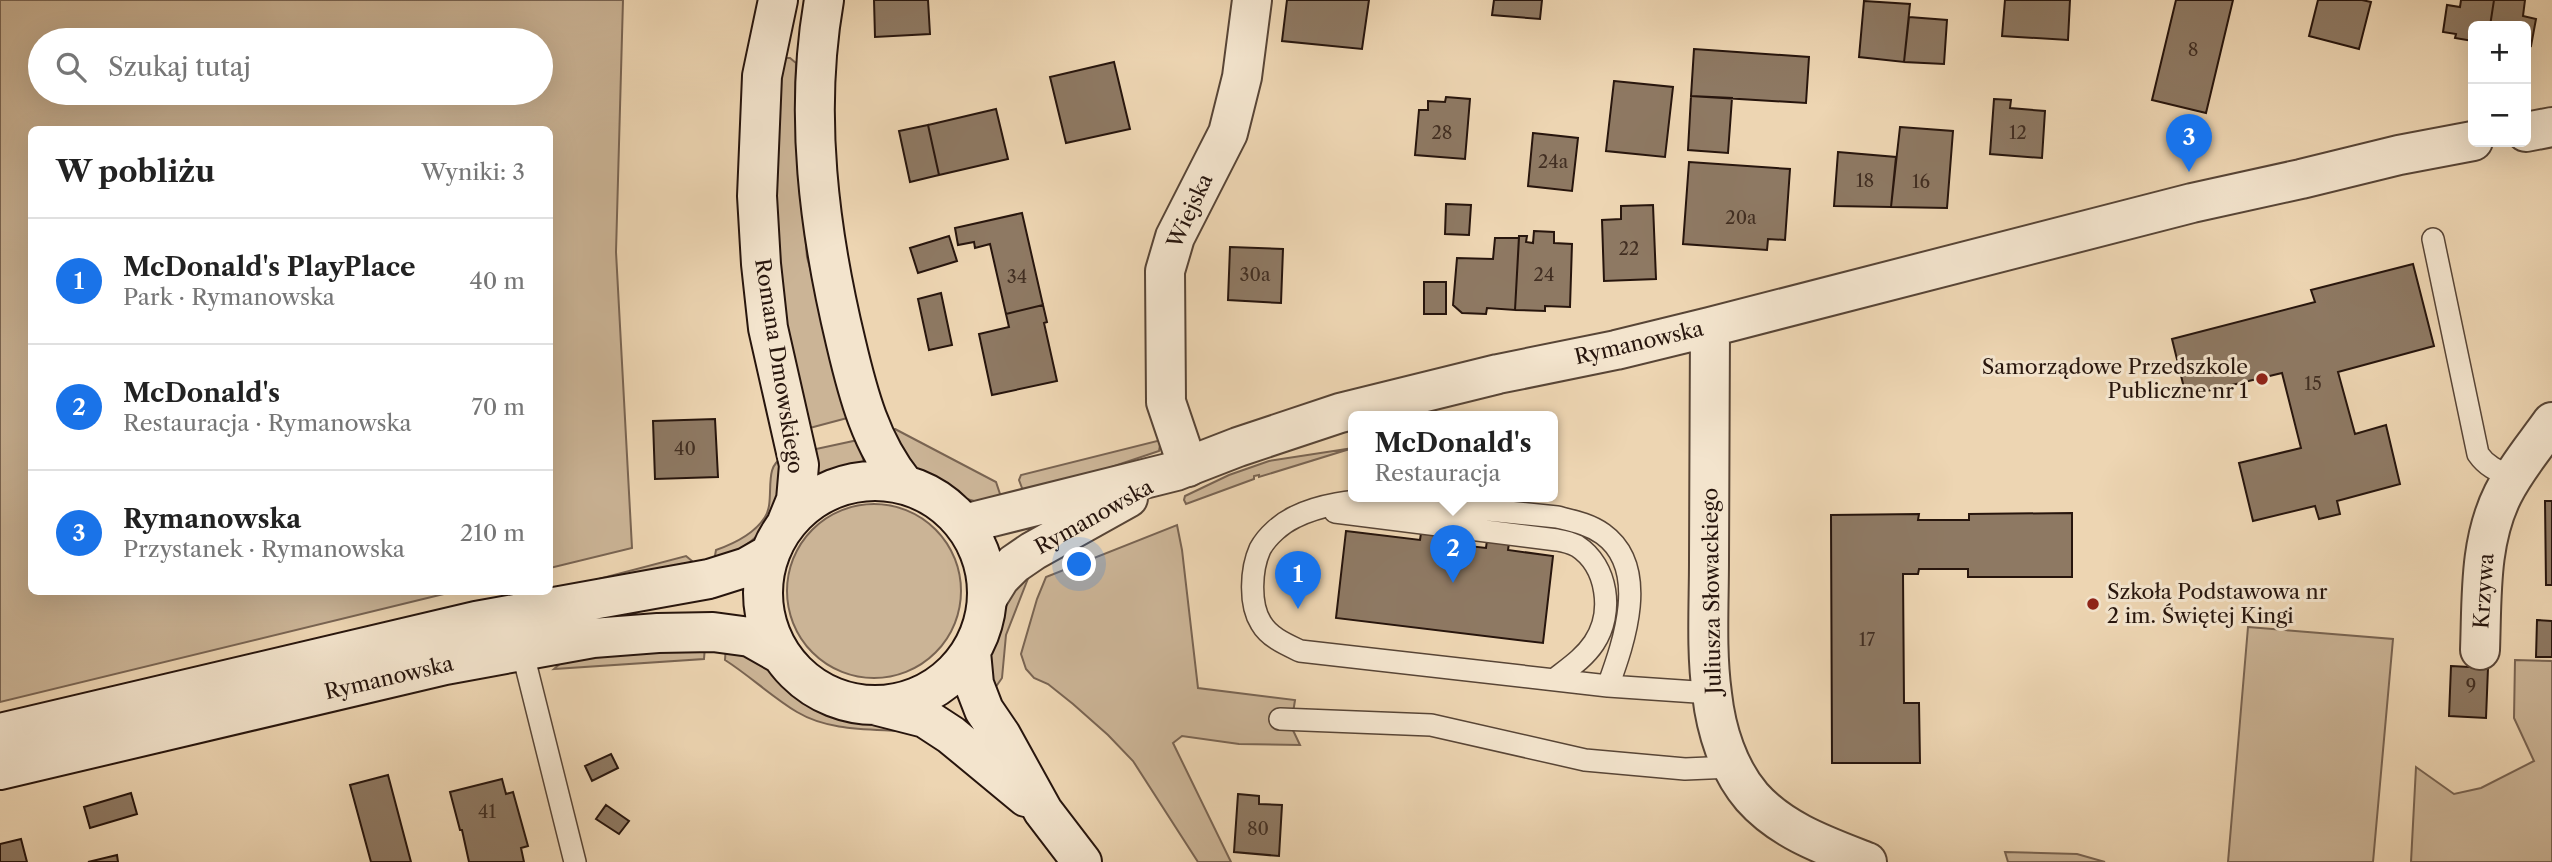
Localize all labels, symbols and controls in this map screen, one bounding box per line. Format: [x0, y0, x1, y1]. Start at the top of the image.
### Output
map controls [2468, 21, 2531, 147]
button: + [2468, 21, 2531, 84]
search box [28, 28, 553, 105]
house number: 8 [2188, 39, 2198, 61]
icon: search [52, 48, 90, 86]
text: Szukaj tutaj [108, 51, 251, 83]
button: − [2468, 84, 2531, 147]
pin: 3 [2166, 114, 2212, 172]
house number: 28 [1431, 122, 1453, 144]
house number: 12 [2009, 122, 2027, 144]
house number: 24a [1538, 151, 1569, 173]
text: W pobliżu [56, 153, 215, 190]
text: Wyniki: 3 [421, 158, 525, 186]
street label: Wiejska [1161, 169, 1218, 253]
house number: 18 [1856, 170, 1874, 192]
house number: 16 [1912, 171, 1930, 193]
house number: 20a [1725, 207, 1757, 229]
house number: 22 [1619, 238, 1639, 260]
text: McDonald's PlayPlace [123, 251, 416, 283]
street label: Romana Dmowskiego [750, 257, 809, 475]
house number: 30a [1240, 264, 1271, 286]
house number: 24 [1534, 264, 1554, 286]
house number: 34 [1007, 266, 1027, 288]
text: 1 [74, 267, 84, 295]
text: 40 m [470, 267, 525, 295]
text: Park · Rymanowska [123, 283, 335, 311]
street label: Rymanowska [1572, 315, 1707, 369]
place label: Samorządowe Przedszkole Publiczne nr 1 [1982, 354, 2248, 403]
marker: Samorządowe Przedszkole Publiczne nr 1 [2254, 371, 2270, 387]
house number: 15 [2304, 373, 2322, 395]
text: McDonald's [123, 377, 280, 409]
text: 2 [72, 393, 86, 421]
text: 70 m [472, 393, 525, 421]
text: Restauracja · Rymanowska [123, 409, 412, 437]
popup [1348, 411, 1558, 502]
text: McDonald's [1374, 427, 1532, 459]
house number: 40 [674, 438, 696, 460]
text: Restauracja [1374, 459, 1501, 487]
street label: Rymanowska [1030, 473, 1158, 559]
street label: Juliusza Słowackiego [1697, 488, 1726, 697]
text: Rymanowska [123, 503, 301, 535]
text: 3 [73, 519, 86, 547]
text: 210 m [460, 519, 525, 547]
pin: 2 [1430, 525, 1476, 583]
text: Przystanek · Rymanowska [123, 535, 405, 563]
your location [1062, 547, 1096, 581]
pin: 1 [1275, 551, 1321, 609]
street label: Krzywa [2468, 551, 2499, 630]
place label: Szkoła Podstawowa nr 2 im. Świętej Kingi [2107, 579, 2328, 628]
marker: Szkoła Podstawowa nr 2 im. Świętej Kingi [2085, 596, 2101, 612]
house number: 17 [1859, 629, 1875, 651]
street label: Rymanowska [322, 650, 457, 704]
house number: 9 [2466, 675, 2476, 697]
house number: 41 [478, 801, 496, 823]
house number: 80 [1247, 818, 1269, 840]

